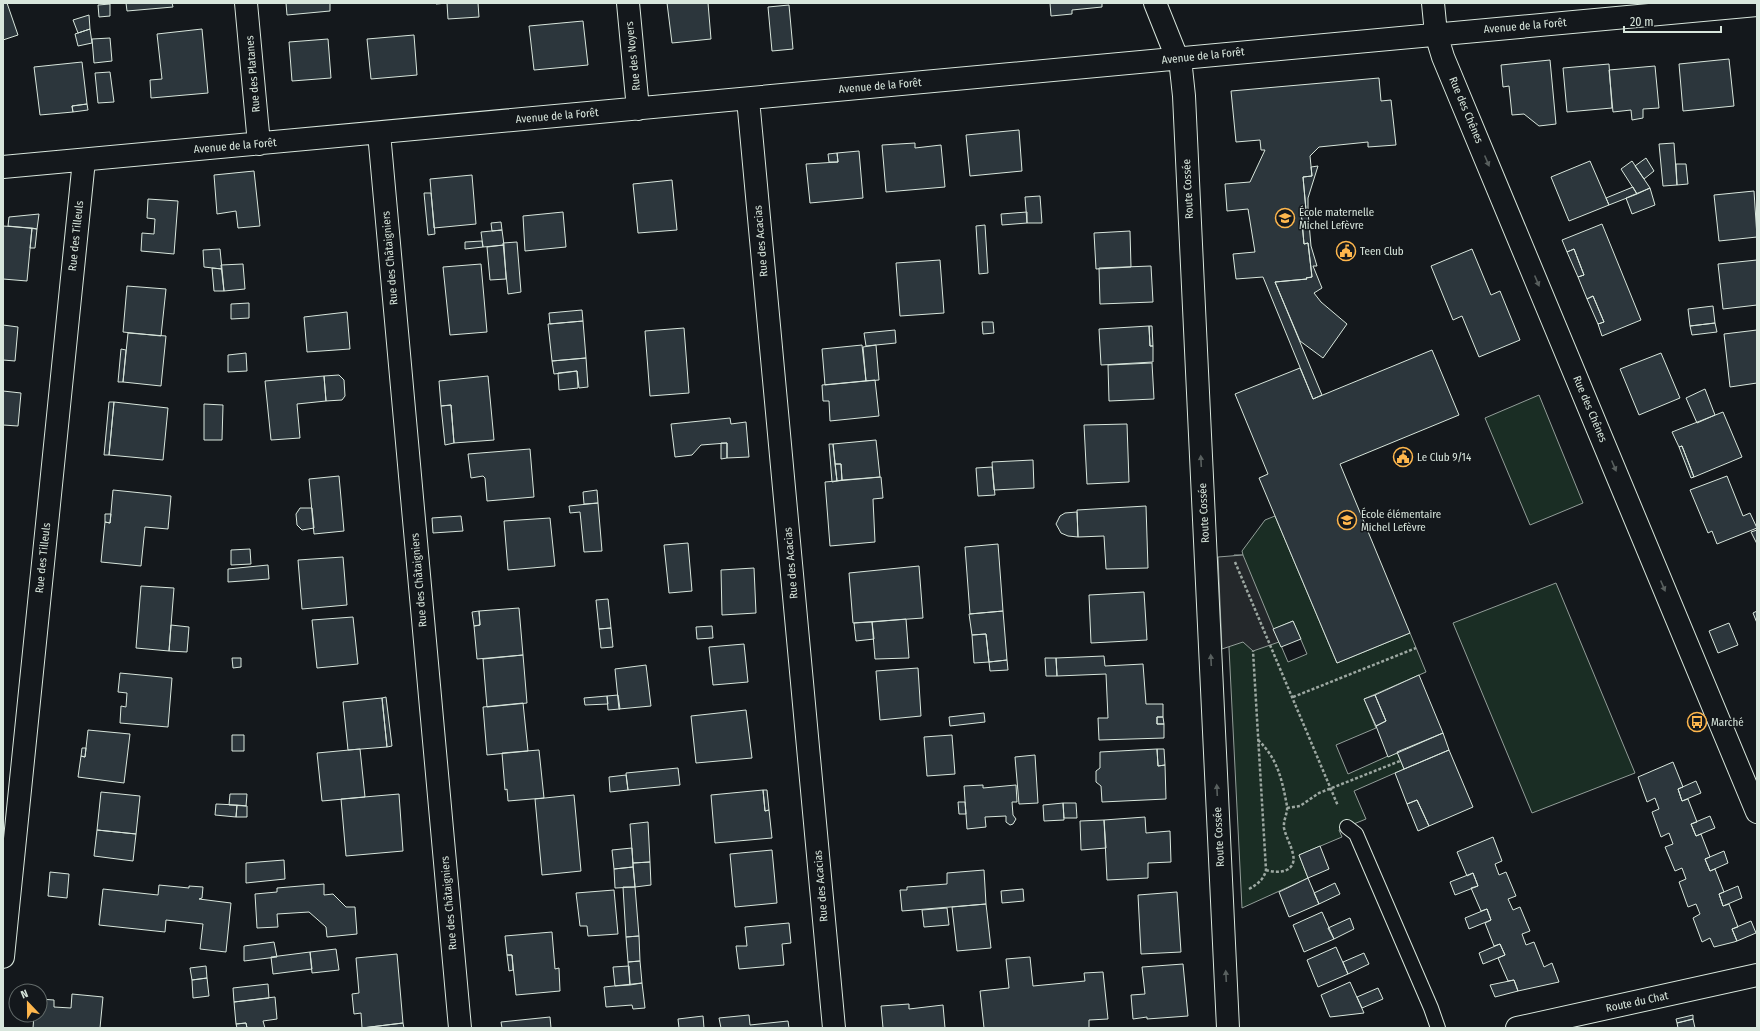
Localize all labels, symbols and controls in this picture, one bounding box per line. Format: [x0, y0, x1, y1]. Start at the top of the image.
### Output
scale bar [1624, 8, 1721, 34]
text: 20 m [1630, 15, 1654, 29]
street label: Avenue de la Forêt [1483, 16, 1567, 36]
street label: Rue des Noyers [623, 20, 643, 91]
street label: Rue des Platanes [243, 35, 263, 113]
street label: Avenue de la Forêt [1161, 45, 1245, 67]
street label: Rue des Chênes [1446, 75, 1486, 146]
street label: Avenue de la Forêt [838, 76, 922, 96]
street label: Avenue de la Forêt [515, 106, 599, 126]
street label: Avenue de la Forêt [193, 136, 277, 156]
one-way arrow [1484, 155, 1490, 166]
street label: Route Cossée [1180, 159, 1196, 219]
street label: Rue des Tilleuls [66, 200, 86, 272]
street label: Rue des Acacias [751, 204, 771, 277]
place label: École maternelle Michel Lefèvre [1299, 205, 1374, 232]
school or university icon: École maternelle Michel Lefèvre [1274, 207, 1296, 229]
street label: Rue des Châtaigniers [379, 210, 401, 306]
public building icon: Teen Club [1335, 240, 1357, 262]
place label: Teen Club [1360, 245, 1404, 258]
one-way arrow [1534, 275, 1540, 287]
street label: Rue des Chênes [1570, 374, 1610, 445]
public building icon: Le Club 9/14 [1392, 446, 1414, 468]
place label: Le Club 9/14 [1417, 451, 1472, 464]
one-way arrow [1198, 454, 1204, 467]
one-way arrow [1611, 460, 1617, 472]
street label: Route Cossée [1196, 483, 1212, 543]
place label: École élémentaire Michel Lefèvre [1361, 507, 1441, 534]
school or university icon: École élémentaire Michel Lefèvre [1336, 509, 1358, 531]
street label: Rue des Tilleuls [33, 522, 53, 594]
street label: Rue des Acacias [781, 526, 801, 599]
street label: Rue des Châtaigniers [408, 532, 430, 628]
one-way arrow [1661, 580, 1667, 592]
one-way arrow [1207, 654, 1214, 666]
bus stop icon: Marché [1686, 711, 1708, 733]
place label: Marché [1711, 716, 1744, 729]
one-way arrow [1214, 783, 1220, 796]
street label: Route Cossée [1211, 807, 1227, 867]
street label: Rue des Acacias [811, 849, 831, 922]
street label: Rue des Châtaigniers [438, 855, 460, 951]
one-way arrow [1223, 969, 1229, 982]
north arrow [8, 983, 48, 1023]
text: N [19, 987, 30, 1001]
street label: Route du Chat [1605, 989, 1670, 1015]

